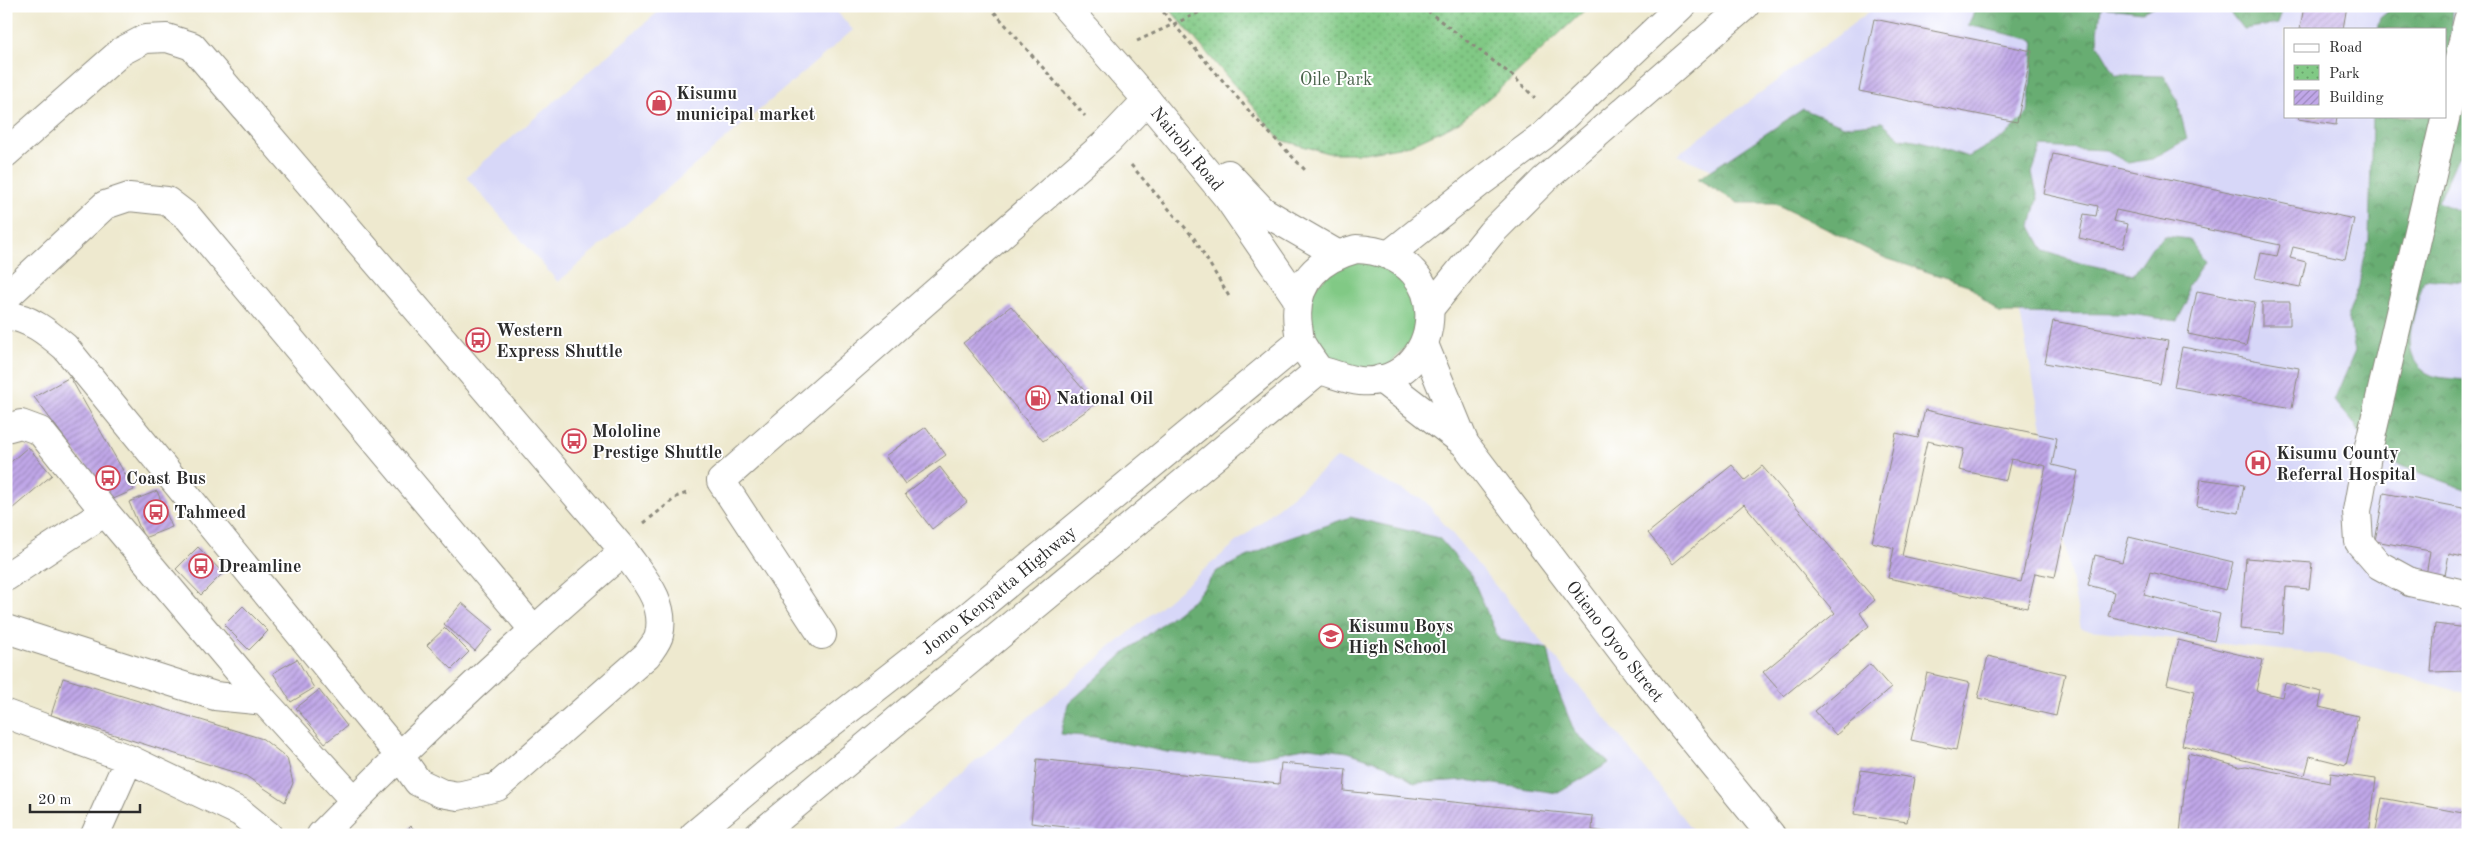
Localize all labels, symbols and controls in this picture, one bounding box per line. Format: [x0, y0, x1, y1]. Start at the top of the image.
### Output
legend [2284, 28, 2446, 118]
text: Road [2329, 41, 2363, 56]
text: Park [2329, 67, 2360, 82]
park label: Oile Park [1300, 71, 1372, 89]
place label: Kisumu municipal market [676, 85, 816, 124]
shop icon: Kisumu municipal market [646, 90, 672, 116]
text: Building [2329, 91, 2384, 106]
street label: Nairobi Road [1147, 104, 1226, 195]
place label: Western Express Shuttle [496, 322, 623, 361]
bus stop icon: Western Express Shuttle [465, 327, 491, 353]
fuel station icon: National Oil [1025, 385, 1051, 411]
place label: National Oil [1056, 390, 1154, 408]
place label: Mololine Prestige Shuttle [592, 423, 722, 462]
bus stop icon: Mololine Prestige Shuttle [561, 428, 587, 454]
place label: Kisumu County Referral Hospital [2276, 445, 2416, 484]
hospital icon: Kisumu County Referral Hospital [2245, 450, 2271, 476]
bus stop icon: Coast Bus [95, 465, 121, 491]
place label: Coast Bus [126, 470, 206, 488]
bus stop icon: Tahmeed [143, 499, 169, 525]
place label: Tahmeed [174, 504, 247, 522]
street label: Jomo Kenyatta Highway [919, 523, 1080, 659]
bus stop icon: Dreamline [188, 553, 214, 579]
place label: Dreamline [218, 558, 301, 576]
street label: Otieno Oyoo Street [1562, 578, 1667, 706]
place label: Kisumu Boys High School [1348, 618, 1453, 657]
school or university icon: Kisumu Boys High School [1318, 623, 1344, 649]
scale bar [30, 781, 140, 813]
text: 20 m [38, 793, 72, 808]

